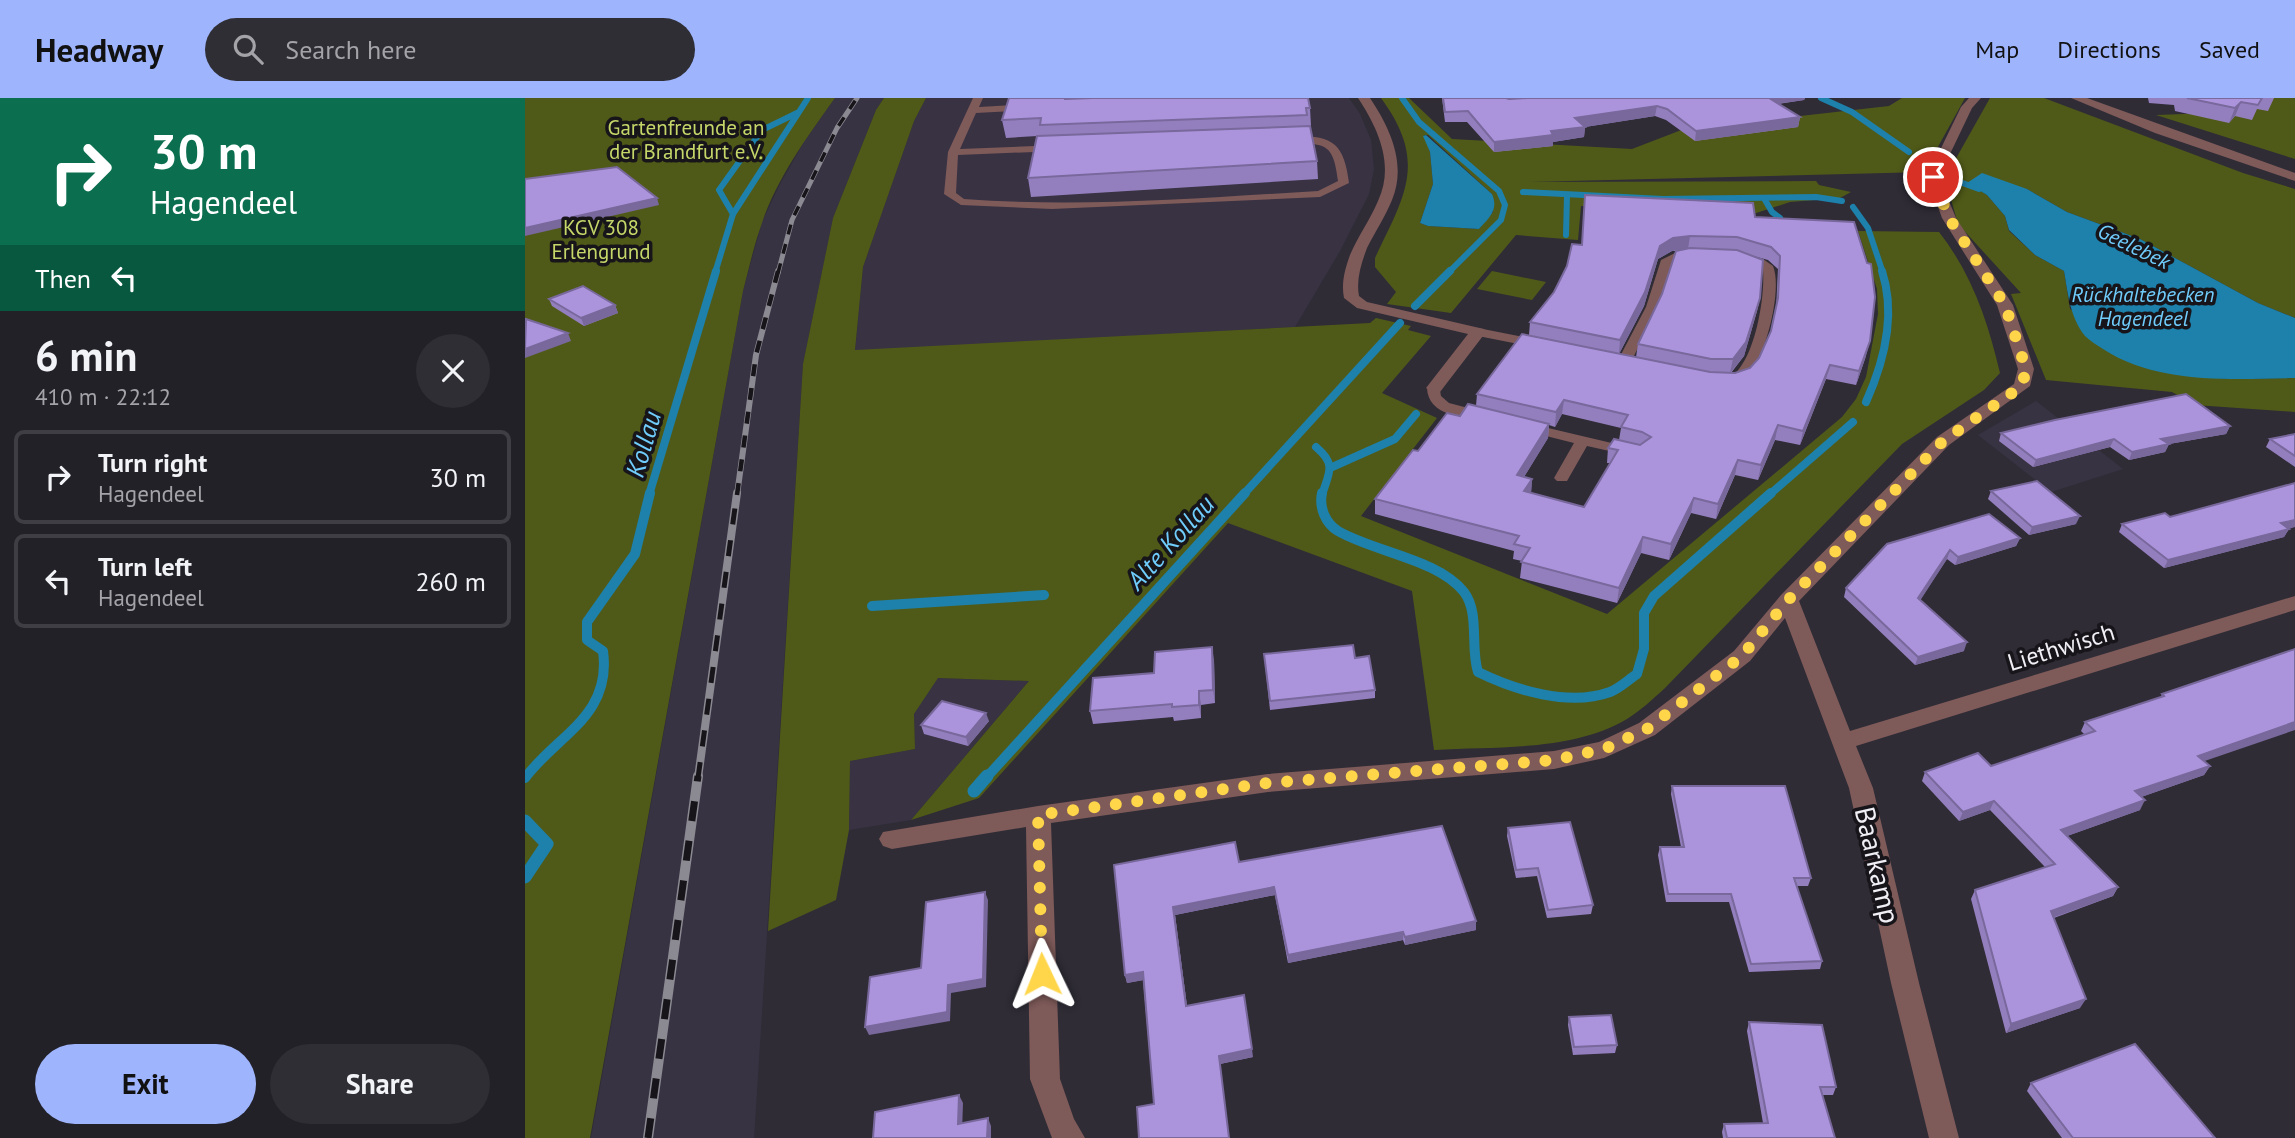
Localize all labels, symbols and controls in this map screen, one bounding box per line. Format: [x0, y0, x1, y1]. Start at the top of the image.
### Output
search box [205, 18, 695, 81]
text: Headway [35, 28, 163, 71]
icon: search [229, 30, 267, 68]
text: Search here [285, 33, 416, 66]
text: Map [1975, 34, 2019, 65]
text: Directions [2057, 34, 2161, 65]
text: Saved [2199, 34, 2260, 65]
park label: Gartenfreunde an der Brandfurt e.V. [608, 114, 764, 165]
text: 30 m [150, 119, 257, 183]
icon: right [35, 126, 126, 217]
pin [1903, 147, 1963, 207]
icon: arrive [1914, 158, 1952, 196]
text: Hagendeel [150, 181, 297, 223]
park label: KGV 308 Erlengrund [551, 214, 651, 265]
water label: Geelebek [2093, 217, 2176, 276]
icon: left [105, 259, 143, 297]
text: Then [35, 262, 91, 295]
water label: Rückhaltebecken Hagendeel [2072, 281, 2215, 332]
text: 6 min [35, 328, 137, 383]
button: close [416, 334, 490, 408]
text: 410 m · 22:12 [35, 382, 171, 411]
water label: Kollau [618, 407, 668, 481]
text: Turn right [98, 446, 207, 479]
icon: right [39, 458, 77, 496]
text: 30 m [430, 461, 486, 494]
text: Hagendeel [98, 479, 204, 508]
water label: Alte Kollau [1118, 488, 1221, 597]
text: Turn left [98, 550, 192, 583]
icon: left [39, 562, 77, 600]
text: 260 m [415, 565, 486, 598]
text: Hagendeel [98, 583, 204, 612]
street label: Liethwisch [2004, 616, 2118, 678]
street label: Baarkamp [1847, 803, 1909, 927]
position arrow [1005, 937, 1079, 1011]
button: Exit [35, 1044, 256, 1124]
button: Share [270, 1044, 490, 1124]

